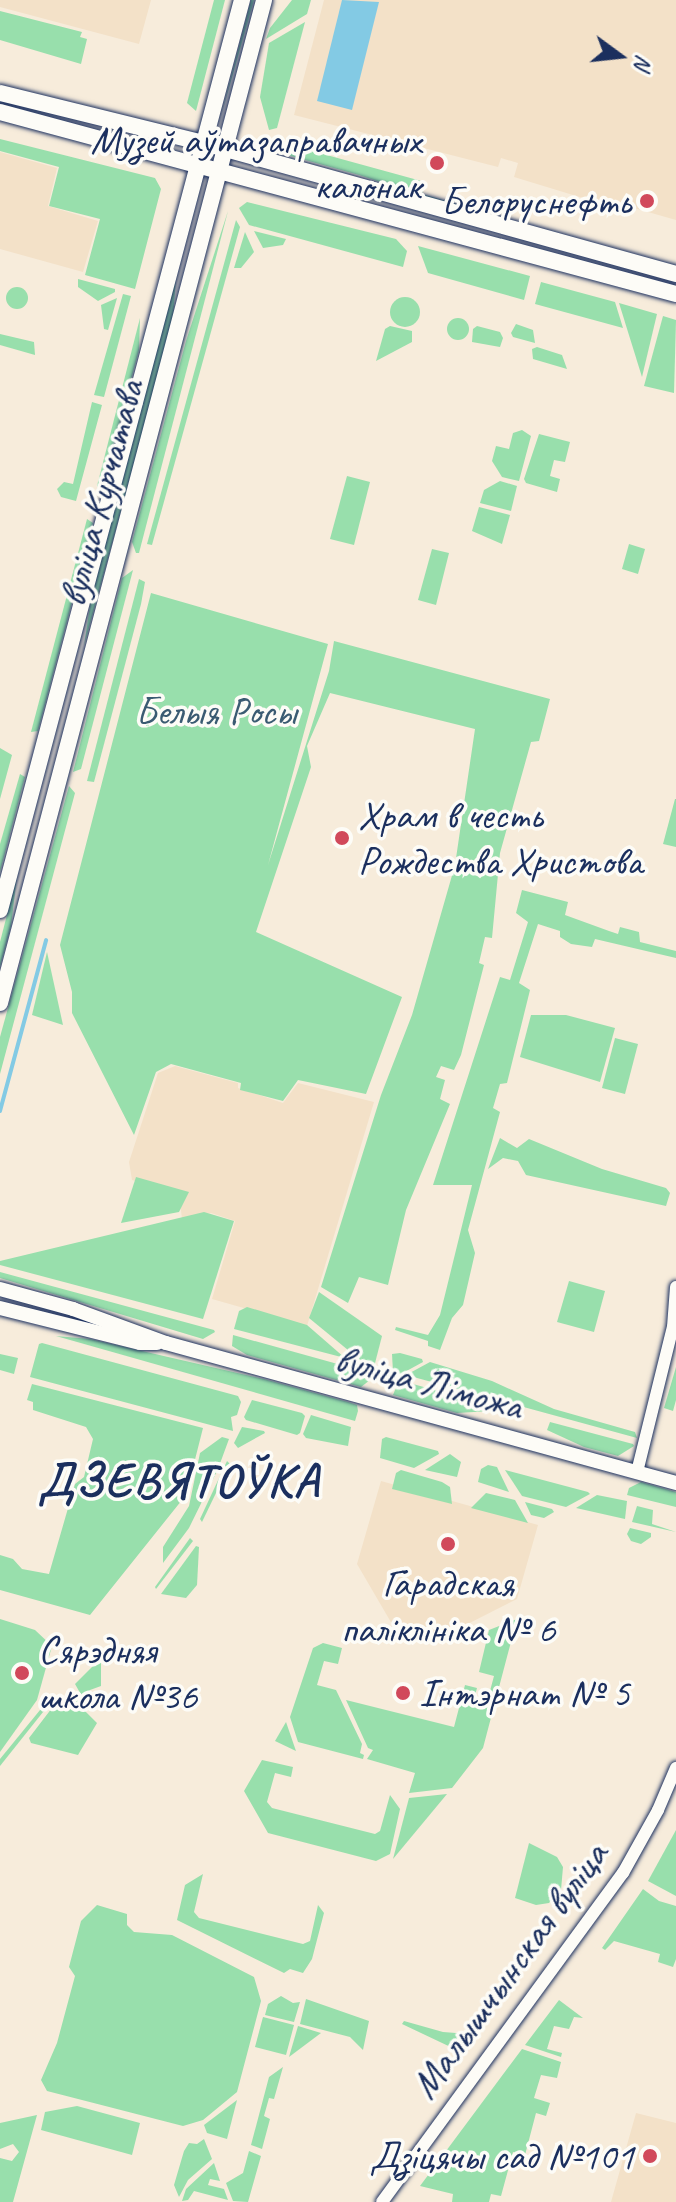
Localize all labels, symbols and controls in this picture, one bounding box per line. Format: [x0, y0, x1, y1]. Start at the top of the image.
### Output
north arrow [580, 16, 660, 96]
text: N [628, 52, 658, 72]
place label: Музей аўтазаправачных калонак [90, 116, 421, 210]
marker: Музей аўтазаправачных калонак [428, 154, 446, 172]
place label: Белоруснефть [441, 177, 631, 225]
marker: Белоруснефть [638, 192, 656, 210]
street label: вуліца Курчатава [48, 374, 154, 612]
park label: Белыя Росы [136, 687, 296, 735]
place label: Храм в честь Рождества Христова [358, 791, 640, 885]
marker: Храм в честь Рождества Христова [333, 829, 351, 847]
street label: вуліца Ліможа [330, 1334, 528, 1430]
district label: ДЗЕВЯТОЎКА [36, 1452, 322, 1510]
marker: Гарадская паліклініка № 6 [437, 1533, 459, 1555]
place label: Гарадская паліклініка № 6 [341, 1559, 555, 1653]
place label: Сярэдняя школа №36 [38, 1626, 197, 1720]
marker: Сярэдняя школа №36 [13, 1664, 31, 1682]
place label: Інтэрнат № 5 [419, 1669, 630, 1717]
marker: Інтэрнат № 5 [394, 1684, 412, 1702]
street label: Малышчынская вуліца [400, 1833, 618, 2107]
place label: Дзіцячы сад №101 [369, 2132, 634, 2180]
marker: Дзіцячы сад №101 [641, 2147, 659, 2165]

